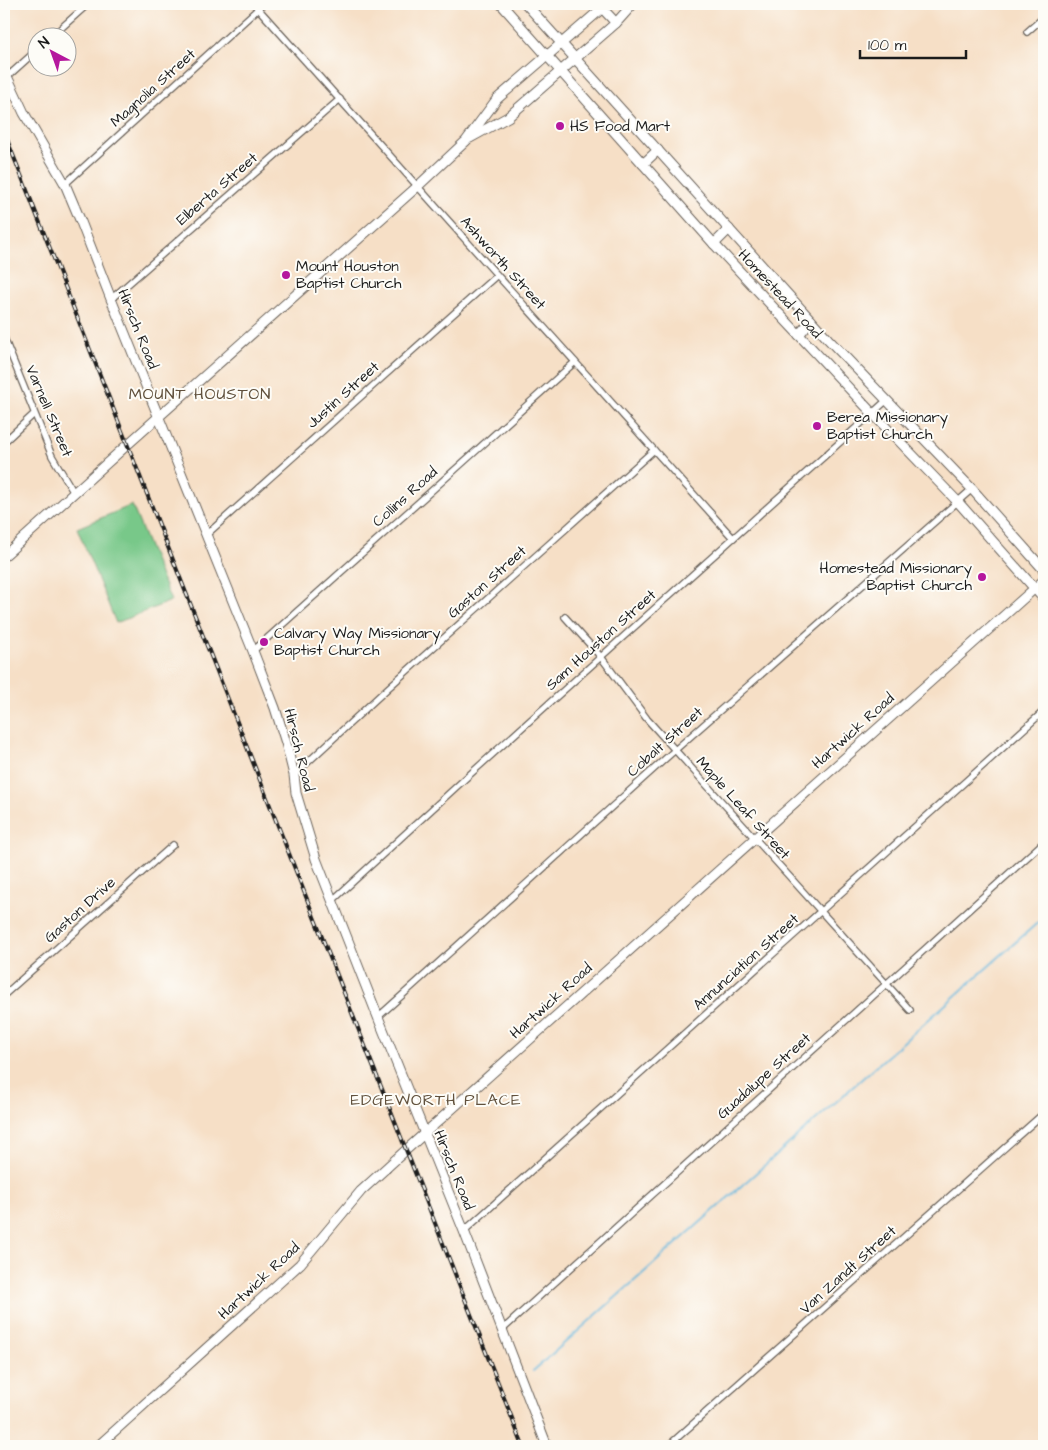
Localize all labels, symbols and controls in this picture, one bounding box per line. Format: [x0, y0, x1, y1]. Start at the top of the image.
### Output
north arrow [28, 28, 78, 78]
scale bar [860, 28, 967, 60]
text: N [34, 32, 54, 53]
text: 100 m [868, 35, 907, 56]
street label: Magnolia Street [106, 44, 201, 133]
place label: HS Food Mart [570, 116, 670, 137]
marker: HS Food Mart [554, 120, 566, 132]
street label: Elberta Street [172, 148, 262, 230]
street label: Ashworth Street [455, 212, 551, 314]
street label: Homestead Road [733, 245, 827, 343]
place label: Mount Houston Baptist Church [296, 256, 402, 294]
marker: Mount Houston Baptist Church [280, 269, 292, 281]
street label: Hirsch Road [112, 286, 164, 372]
street label: Justin Street [302, 357, 384, 433]
street label: Varnell Street [20, 362, 78, 460]
district label: MOUNT HOUSTON [129, 383, 271, 405]
place label: Berea Missionary Baptist Church [827, 407, 948, 445]
marker: Berea Missionary Baptist Church [811, 420, 823, 432]
street label: Collins Road [368, 462, 443, 532]
street label: Gaston Street [443, 541, 531, 623]
place label: Homestead Missionary Baptist Church [820, 558, 973, 596]
marker: Homestead Missionary Baptist Church [976, 571, 988, 583]
street label: Sam Houston Street [541, 585, 661, 695]
place label: Calvary Way Missionary Baptist Church [274, 623, 441, 661]
marker: Calvary Way Missionary Baptist Church [258, 636, 270, 648]
street label: Hartwick Road [807, 688, 899, 774]
street label: Cobalt Street [622, 702, 708, 782]
street label: Hirsch Road [279, 706, 319, 794]
street label: Maple Leaf Street [691, 752, 795, 864]
street label: Gaston Drive [40, 872, 120, 948]
street label: Annunciation Street [689, 909, 803, 1015]
street label: Hartwick Road [505, 958, 597, 1044]
street label: Guadalupe Street [713, 1028, 815, 1124]
district label: EDGEWORTH PLACE [351, 1089, 521, 1111]
street label: Hirsch Road [428, 1127, 480, 1213]
street label: Van Zandt Street [795, 1221, 901, 1319]
street label: Hartwick Road [214, 1237, 305, 1324]

